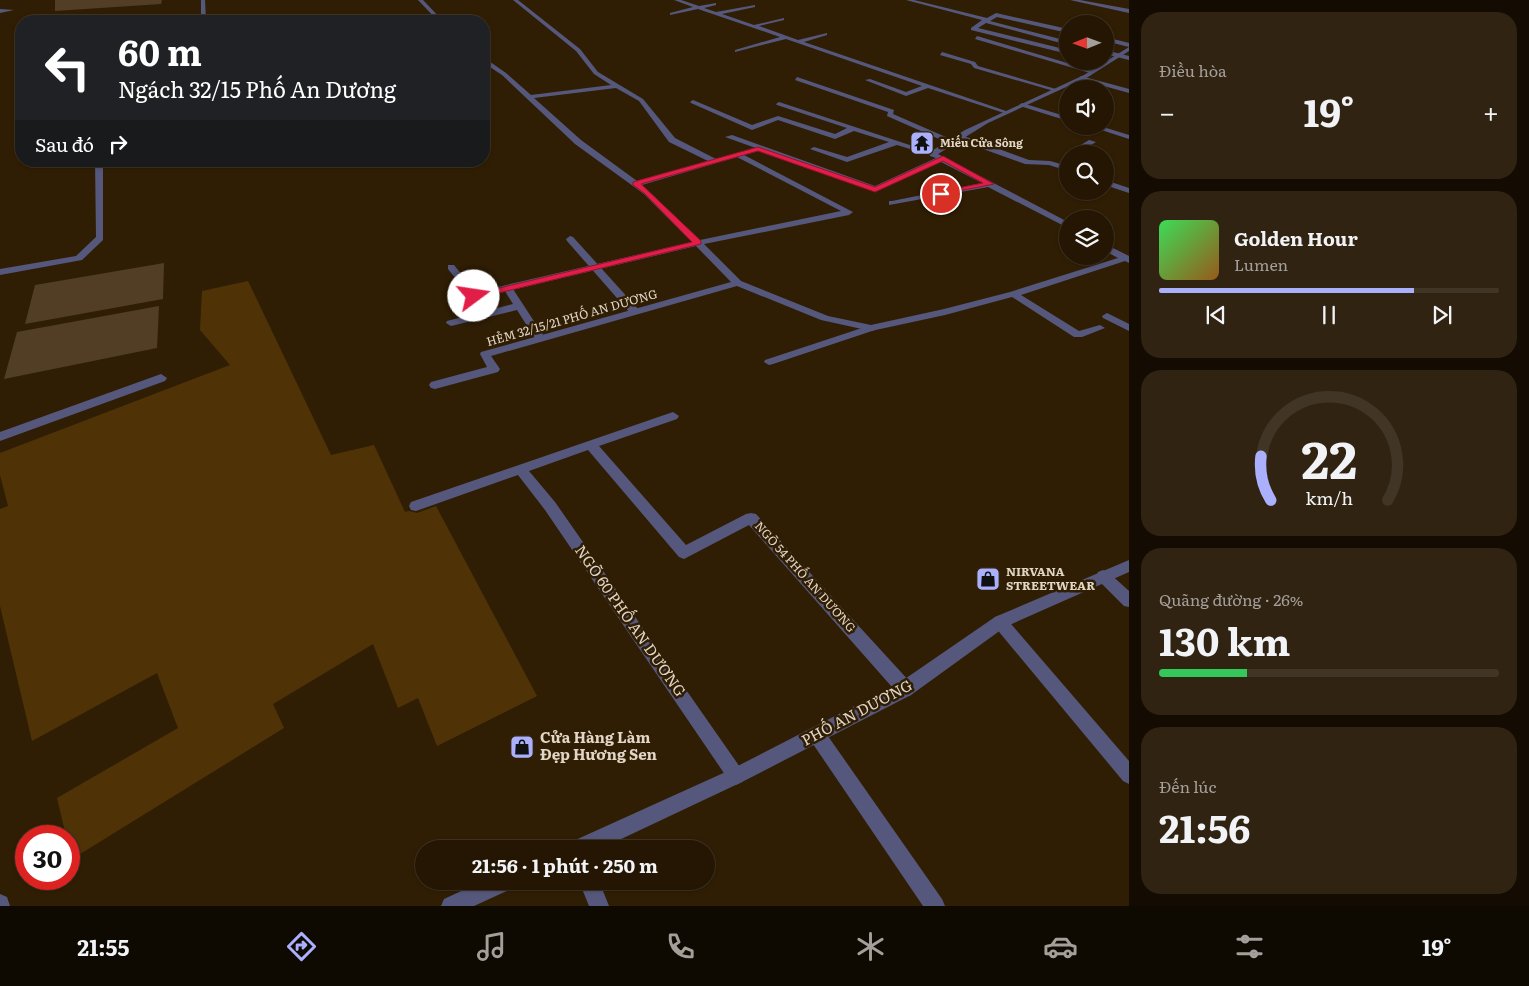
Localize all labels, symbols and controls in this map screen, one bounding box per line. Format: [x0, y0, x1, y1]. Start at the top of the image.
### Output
north arrow [1059, 15, 1114, 70]
map controls [1059, 15, 1114, 265]
text: 60 m [118, 25, 202, 77]
icon: left [35, 35, 100, 100]
text: Điều hòa [1159, 58, 1227, 82]
text: Ngách 32/15 Phố An Dương [118, 72, 396, 105]
button: sound [1059, 80, 1114, 135]
text: 19° [1304, 82, 1355, 139]
text: − [1159, 90, 1175, 132]
text: + [1483, 90, 1499, 132]
text: Sau đó [35, 130, 94, 158]
icon: right [104, 130, 132, 158]
temple icon: Miếu Cửa Sông [909, 130, 935, 156]
place label: Miếu Cửa Sông [940, 134, 1023, 150]
button: search [1059, 145, 1114, 200]
pin [920, 173, 962, 215]
icon: arrive [927, 180, 955, 208]
button: layers [1059, 210, 1114, 265]
text: Golden Hour [1234, 224, 1358, 252]
text: Lumen [1234, 252, 1288, 276]
position arrow [447, 269, 499, 321]
street label: HẺM 32/15/21 PHỐ AN DƯƠNG [484, 284, 659, 350]
icon: previous [1202, 301, 1230, 329]
icon: pause [1315, 301, 1343, 329]
icon: next [1428, 301, 1456, 329]
text: 22 [1301, 418, 1357, 495]
text: km/h [1305, 484, 1353, 511]
street label: NGÕ 54 PHỐ AN DƯƠNG [751, 517, 861, 636]
street label: NGÕ 60 PHỐ AN DƯƠNG [570, 540, 692, 701]
place label: NIRVANA STREETWEAR [1006, 562, 1095, 594]
shop icon: NIRVANA STREETWEAR [975, 566, 1001, 592]
text: Quãng đường · 26% [1159, 587, 1303, 611]
text: 130 km [1159, 611, 1290, 668]
street label: PHỐ AN DƯƠNG [797, 673, 916, 751]
place label: Cửa Hàng Làm Đẹp Hương Sen [540, 725, 658, 765]
shop icon: Cửa Hàng Làm Đẹp Hương Sen [509, 734, 535, 760]
text: Đến lúc [1159, 774, 1216, 798]
text: 21:56 [1159, 798, 1251, 855]
speed limit sign: 30 [15, 825, 80, 890]
text: 21:56 · 1 phút · 250 m [472, 851, 658, 879]
icon: directions [284, 929, 319, 964]
icon: music [474, 929, 509, 964]
icon: phone [663, 929, 698, 964]
icon: climate [853, 929, 888, 964]
icon: car [1043, 929, 1078, 964]
icon: filters [1232, 929, 1267, 964]
text: 21:55 [77, 930, 129, 963]
text: 19° [1422, 930, 1452, 963]

